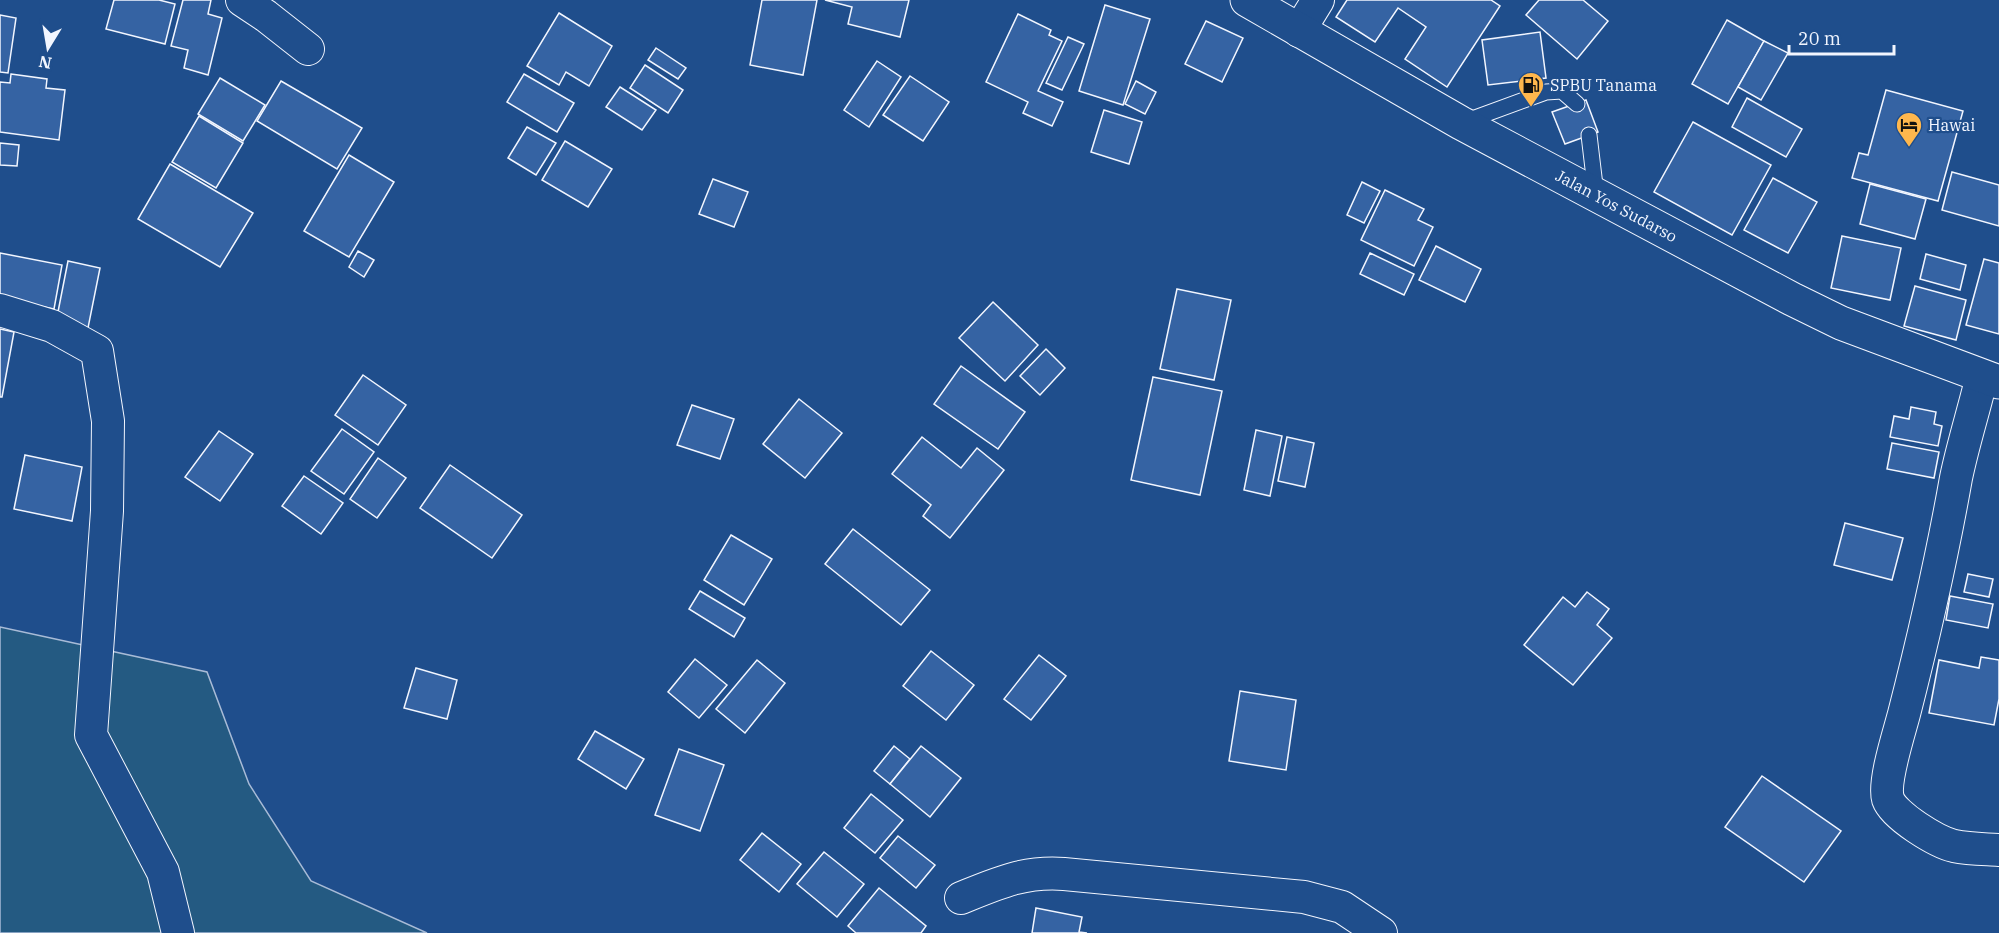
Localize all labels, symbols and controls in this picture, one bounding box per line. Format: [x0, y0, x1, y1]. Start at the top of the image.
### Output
north arrow [18, 18, 78, 78]
scale bar [1789, 18, 1894, 56]
text: 20 m [1798, 27, 1841, 50]
text: N [37, 52, 53, 74]
fuel station icon: SPBU Tanama [1516, 70, 1546, 108]
place label: SPBU Tanama [1550, 75, 1657, 95]
hotel icon: Hawai [1894, 110, 1924, 148]
place label: Hawai [1928, 115, 1975, 135]
street label: Jalan Yos Sudarso [1552, 165, 1681, 246]

